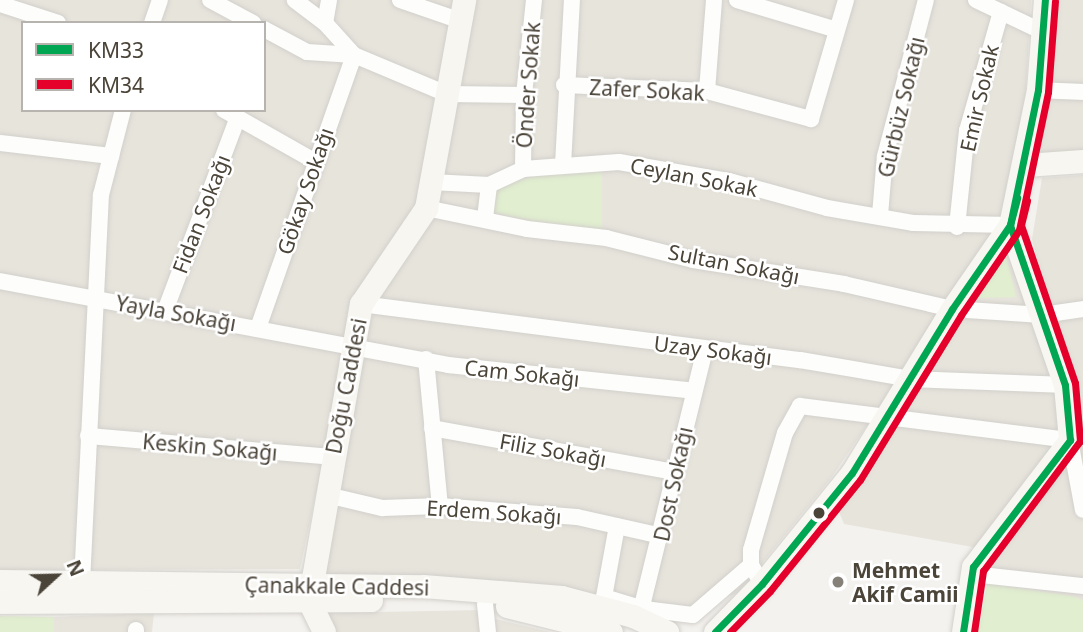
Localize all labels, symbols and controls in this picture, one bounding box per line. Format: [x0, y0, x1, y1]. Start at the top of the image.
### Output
legend [21, 21, 266, 112]
street label: Önder Sokak [511, 21, 545, 149]
street label: Gürbüz Sokağı [873, 34, 929, 180]
text: KM33 [88, 36, 144, 64]
street label: Emir Sokak [954, 42, 1004, 154]
text: KM34 [88, 71, 144, 99]
street label: Zafer Sokak [589, 74, 705, 106]
street label: Gökay Sokağı [271, 124, 339, 258]
street label: Fidan Sokağı [167, 151, 235, 277]
street label: Ceylan Sokak [628, 152, 760, 202]
street label: Sultan Sokağı [666, 239, 802, 289]
street label: Yayla Sokağı [114, 290, 238, 336]
street label: Doğu Caddesi [321, 316, 371, 456]
street label: Uzay Sokağı [653, 330, 773, 370]
street label: Cam Sokağı [463, 354, 581, 392]
street label: Dost Sokağı [649, 424, 697, 544]
street label: Filiz Sokağı [498, 428, 608, 472]
street label: Keskin Sokağı [141, 429, 279, 465]
street label: Erdem Sokağı [426, 495, 562, 529]
unlabelled marker [812, 506, 826, 520]
north arrow [21, 541, 91, 611]
text: N [61, 556, 90, 580]
place label: Mehmet Akif Camii [852, 557, 959, 607]
street label: Çanakkale Caddesi [244, 572, 430, 600]
marker: Mehmet Akif Camii [830, 574, 846, 590]

